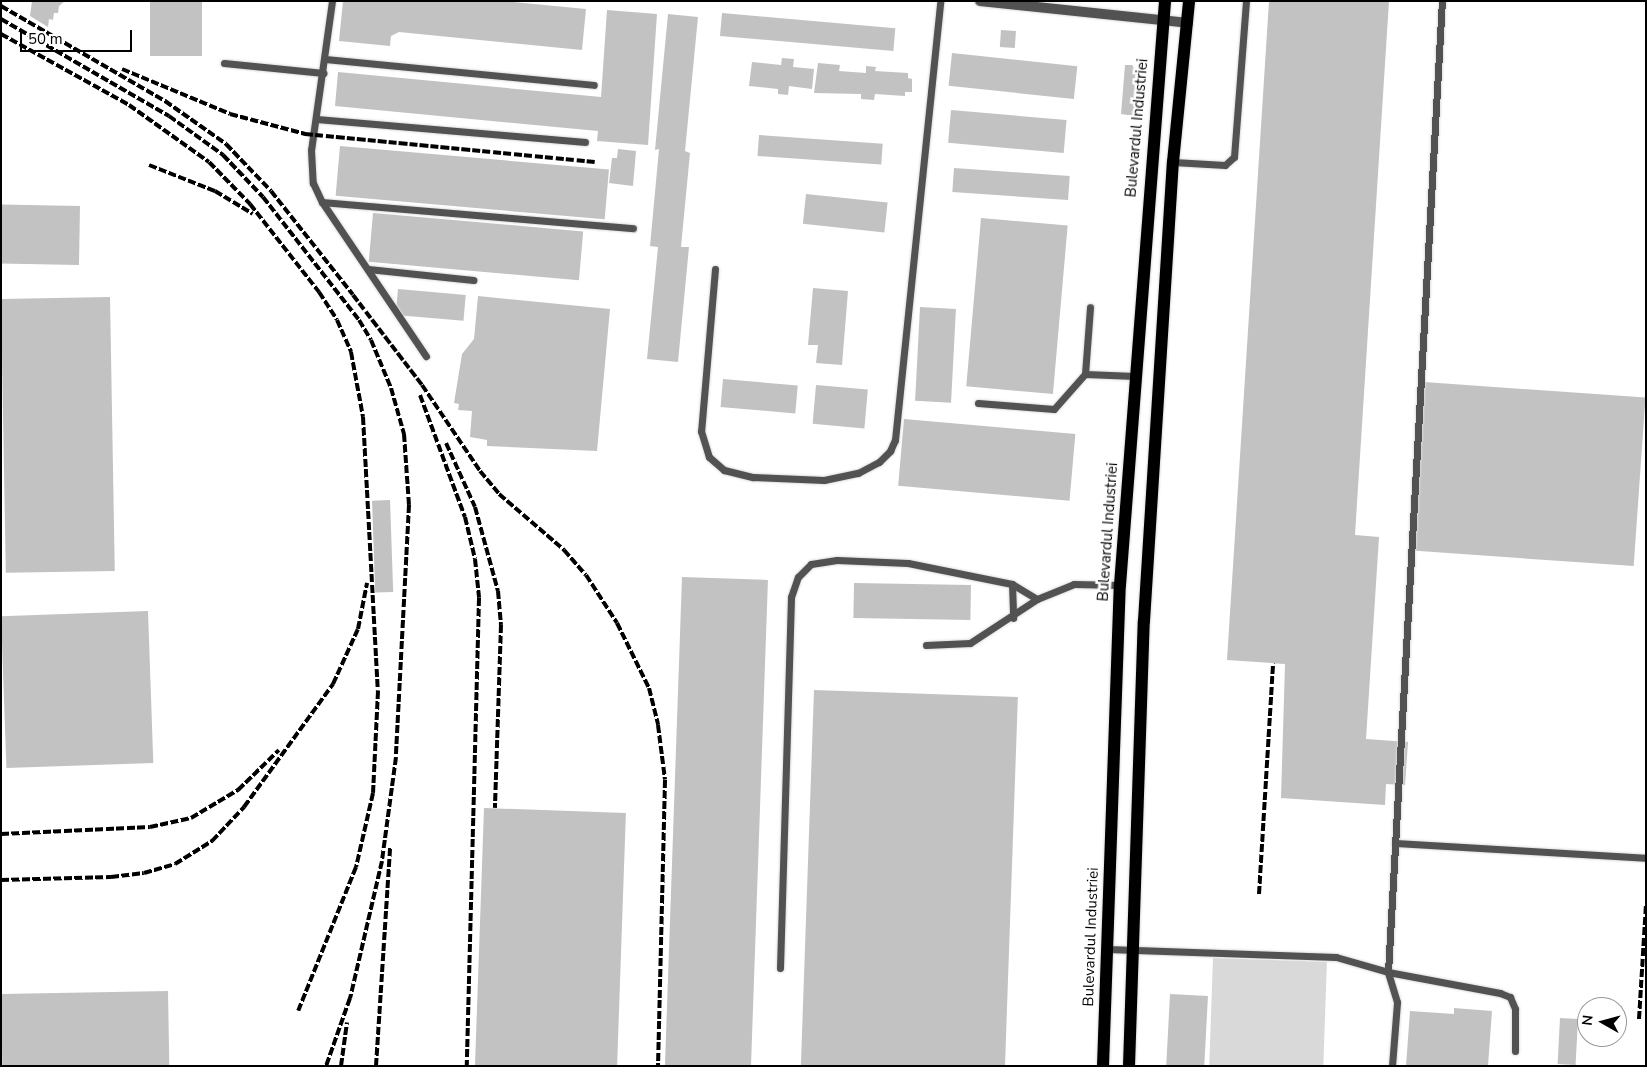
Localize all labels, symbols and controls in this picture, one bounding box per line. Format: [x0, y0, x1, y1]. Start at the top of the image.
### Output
scale bar [22, 20, 135, 52]
text: 50 m [28, 29, 63, 49]
street label: Bulevardul Industriei [1122, 58, 1152, 198]
street label: Bulevardul Industriei [1094, 462, 1122, 602]
street label: Bulevardul Industriei [1080, 867, 1102, 1007]
north arrow [1577, 997, 1627, 1047]
text: N [1578, 1014, 1598, 1027]

